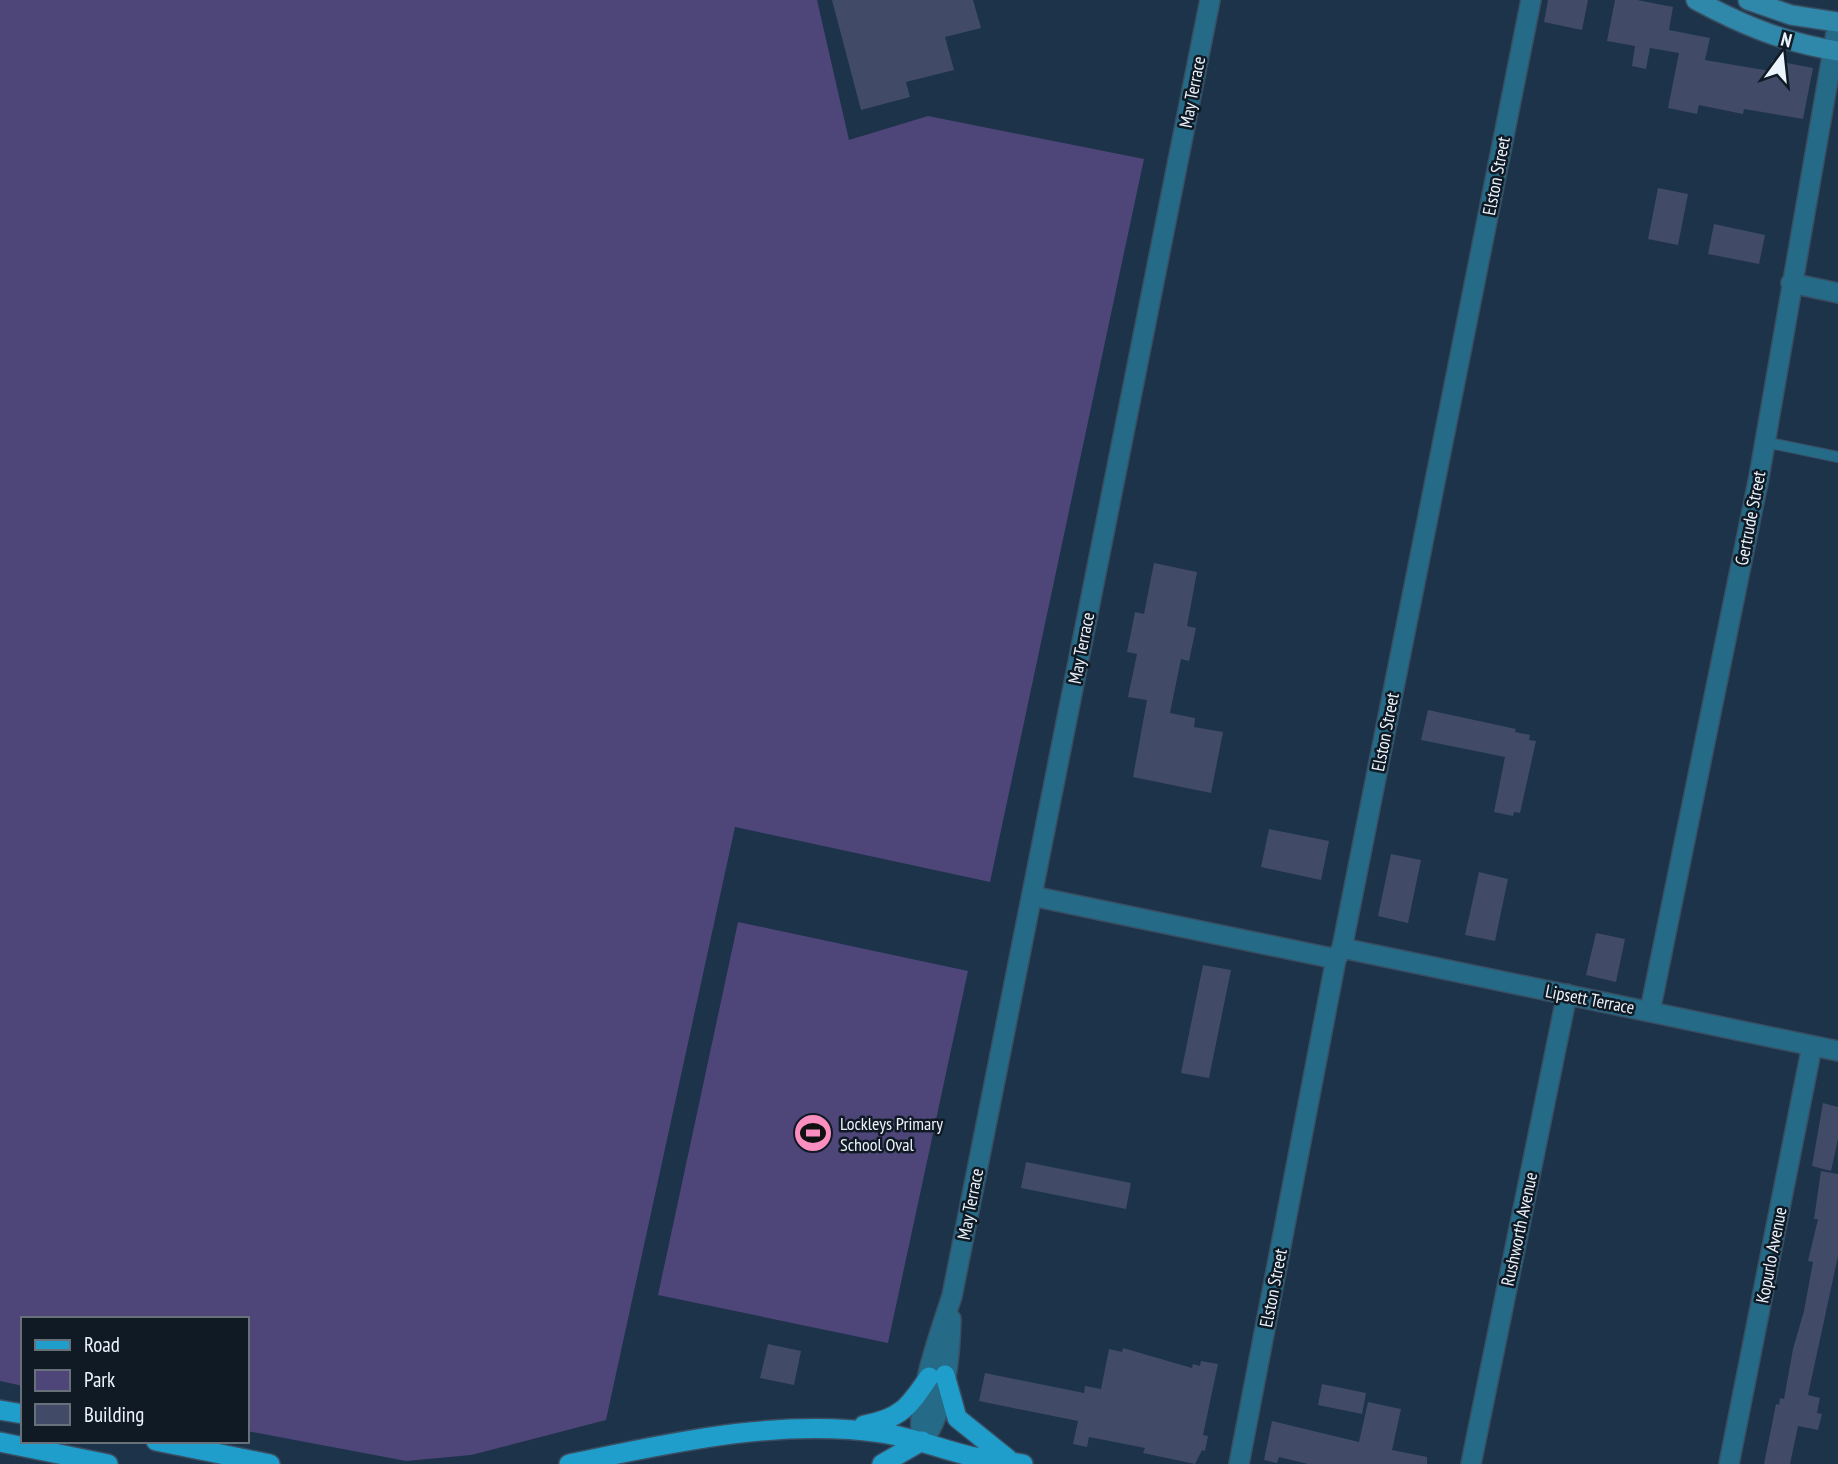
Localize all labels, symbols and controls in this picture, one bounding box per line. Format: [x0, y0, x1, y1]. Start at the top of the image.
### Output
north arrow [1747, 21, 1817, 91]
text: N [1778, 27, 1794, 52]
street label: May Terrace [1174, 54, 1210, 130]
street label: Elston Street [1477, 135, 1515, 217]
street label: Gertrude Street [1730, 469, 1770, 567]
street label: May Terrace [1063, 610, 1099, 686]
street label: Elston Street [1366, 691, 1404, 773]
street label: Lipsett Terrace [1544, 979, 1636, 1019]
sports icon: Lockleys Primary School Oval [792, 1112, 834, 1154]
place label: Lockleys Primary School Oval [840, 1112, 943, 1156]
street label: May Terrace [952, 1166, 988, 1242]
street label: Rushworth Avenue [1496, 1170, 1542, 1288]
street label: Kopurlo Avenue [1750, 1205, 1792, 1305]
street label: Elston Street [1254, 1247, 1292, 1329]
legend [21, 1317, 248, 1443]
text: Road [84, 1331, 120, 1358]
text: Park [84, 1366, 115, 1393]
text: Building [84, 1401, 144, 1428]

